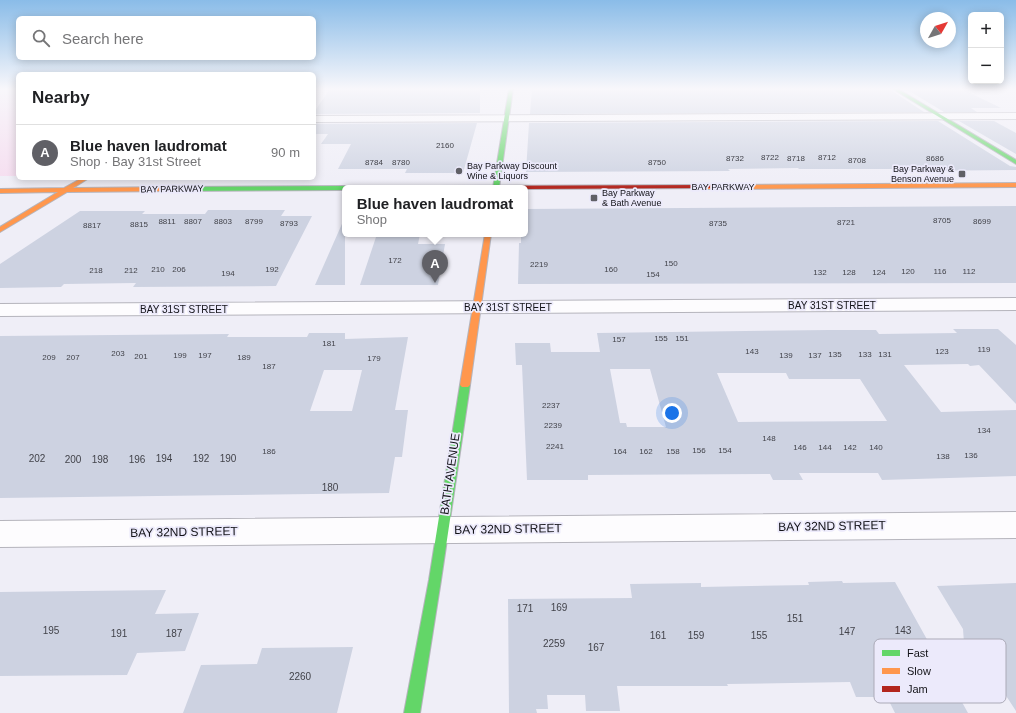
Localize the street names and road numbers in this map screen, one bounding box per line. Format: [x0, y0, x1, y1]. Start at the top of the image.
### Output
street label: BAY PARKWAY [691, 182, 755, 192]
street label: BAY PARKWAY [140, 183, 204, 195]
street label: BAY 31ST STREET [788, 300, 876, 311]
street label: BAY 31ST STREET [464, 302, 552, 313]
street label: BAY 31ST STREET [140, 304, 228, 315]
street label: BATH AVENUE [437, 432, 463, 516]
street label: BAY 32ND STREET [778, 518, 887, 534]
street label: BAY 32ND STREET [454, 521, 563, 537]
street label: BAY 32ND STREET [130, 524, 239, 540]

